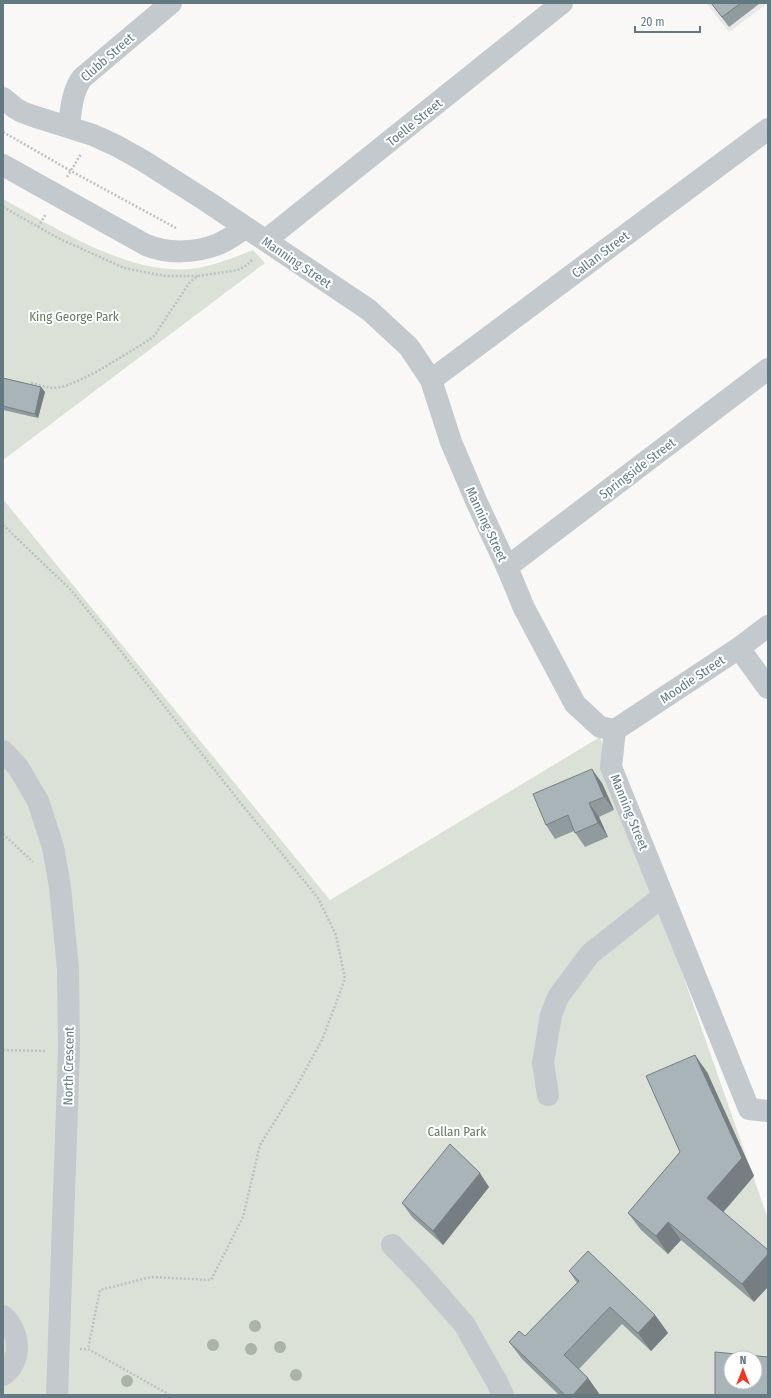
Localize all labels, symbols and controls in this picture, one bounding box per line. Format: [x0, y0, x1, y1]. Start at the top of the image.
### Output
scale bar [635, 8, 700, 34]
text: 20 m [641, 15, 665, 29]
street label: Clubb Street [78, 30, 138, 85]
street label: Toelle Street [384, 95, 446, 149]
street label: Callan Street [569, 228, 632, 281]
street label: Manning Street [259, 234, 335, 292]
park label: King George Park [29, 309, 120, 324]
street label: Springside Street [596, 434, 679, 502]
street label: Manning Street [463, 485, 511, 565]
street label: Moodie Street [657, 652, 728, 706]
street label: Manning Street [607, 772, 652, 853]
street label: North Crescent [60, 1026, 77, 1106]
park label: Callan Park [428, 1124, 487, 1139]
north arrow [723, 1350, 763, 1390]
text: N [740, 1354, 746, 1367]

